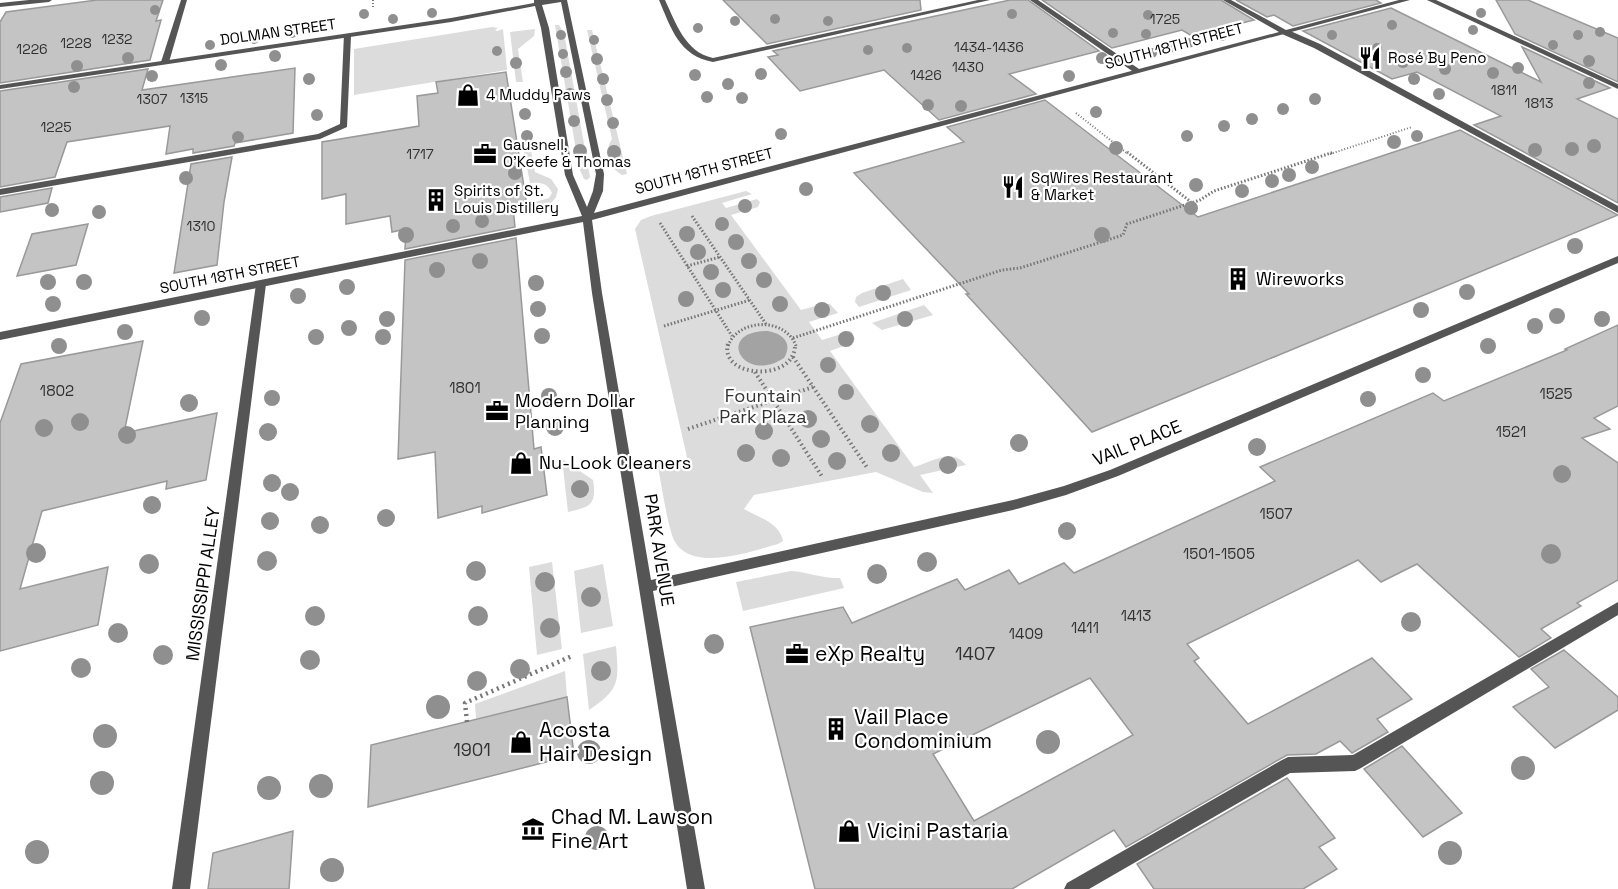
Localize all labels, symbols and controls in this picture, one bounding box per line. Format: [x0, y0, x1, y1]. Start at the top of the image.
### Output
house number: 1725 [1150, 10, 1180, 28]
street label: DOLMAN STREET [219, 14, 337, 49]
street label: SOUTH 18TH STREET [1103, 18, 1245, 73]
house number: 1232 [101, 30, 133, 48]
house number: 1228 [60, 34, 92, 52]
house number: 1434-1436 [954, 38, 1024, 56]
house number: 1226 [16, 40, 48, 58]
restaurant icon: Rosé By Peno [1357, 45, 1383, 71]
place label: Rosé By Peno [1388, 48, 1486, 67]
house number: 1430 [952, 58, 984, 76]
house number: 1426 [910, 66, 942, 84]
house number: 1811 [1491, 81, 1517, 99]
shop icon: 4 Muddy Paws [455, 82, 481, 108]
place label: 4 Muddy Paws [486, 85, 591, 104]
house number: 1315 [180, 89, 208, 107]
house number: 1307 [137, 90, 168, 108]
house number: 1813 [1525, 94, 1553, 112]
house number: 1225 [40, 118, 72, 136]
place label: Gausnell, O'Keefe & Thomas [503, 135, 631, 171]
office icon: Gausnell, O'Keefe & Thomas [472, 141, 498, 167]
street label: SOUTH 18TH STREET [633, 143, 775, 198]
house number: 1717 [406, 145, 434, 163]
place label: SqWires Restaurant & Market [1031, 168, 1173, 204]
restaurant icon: SqWires Restaurant & Market [1000, 174, 1026, 200]
place label: Spirits of St. Louis Distillery [454, 181, 559, 217]
building icon: Spirits of St. Louis Distillery [423, 187, 449, 213]
house number: 1310 [187, 217, 215, 235]
street label: SOUTH 18TH STREET [158, 252, 302, 297]
building icon: Wireworks [1225, 266, 1251, 292]
place label: Wireworks [1256, 267, 1344, 290]
house number: 1801 [449, 378, 481, 397]
house number: 1802 [40, 381, 74, 400]
park label: Fountain Park Plaza [719, 384, 807, 428]
house number: 1525 [1539, 384, 1573, 403]
place label: Modern Dollar Planning [515, 389, 636, 433]
office icon: Modern Dollar Planning [484, 398, 510, 424]
street label: VAIL PLACE [1089, 414, 1184, 471]
house number: 1521 [1496, 422, 1526, 441]
shop icon: Nu-Look Cleaners [508, 450, 534, 476]
place label: Nu-Look Cleaners [539, 451, 691, 474]
street label: PARK AVENUE [639, 492, 680, 608]
house number: 1507 [1259, 504, 1293, 523]
street label: MISSISSIPPI ALLEY [180, 505, 225, 662]
house number: 1501-1505 [1183, 544, 1255, 563]
house number: 1413 [1121, 606, 1151, 625]
house number: 1411 [1071, 618, 1099, 637]
house number: 1409 [1009, 624, 1043, 643]
place label: eXp Realty [815, 640, 925, 667]
office icon: eXp Realty [784, 641, 810, 667]
house number: 1407 [955, 642, 995, 665]
place label: Vail Place Condominium [854, 703, 992, 754]
place label: Acosta Hair Design [539, 716, 652, 767]
building icon: Vail Place Condominium [823, 716, 849, 742]
shop icon: Acosta Hair Design [508, 729, 534, 755]
house number: 1901 [453, 738, 491, 761]
place label: Chad M. Lawson Fine Art [551, 803, 713, 854]
museum icon: Chad M. Lawson Fine Art [520, 816, 546, 842]
place label: Vicini Pastaria [867, 817, 1008, 844]
shop icon: Vicini Pastaria [836, 818, 862, 844]

